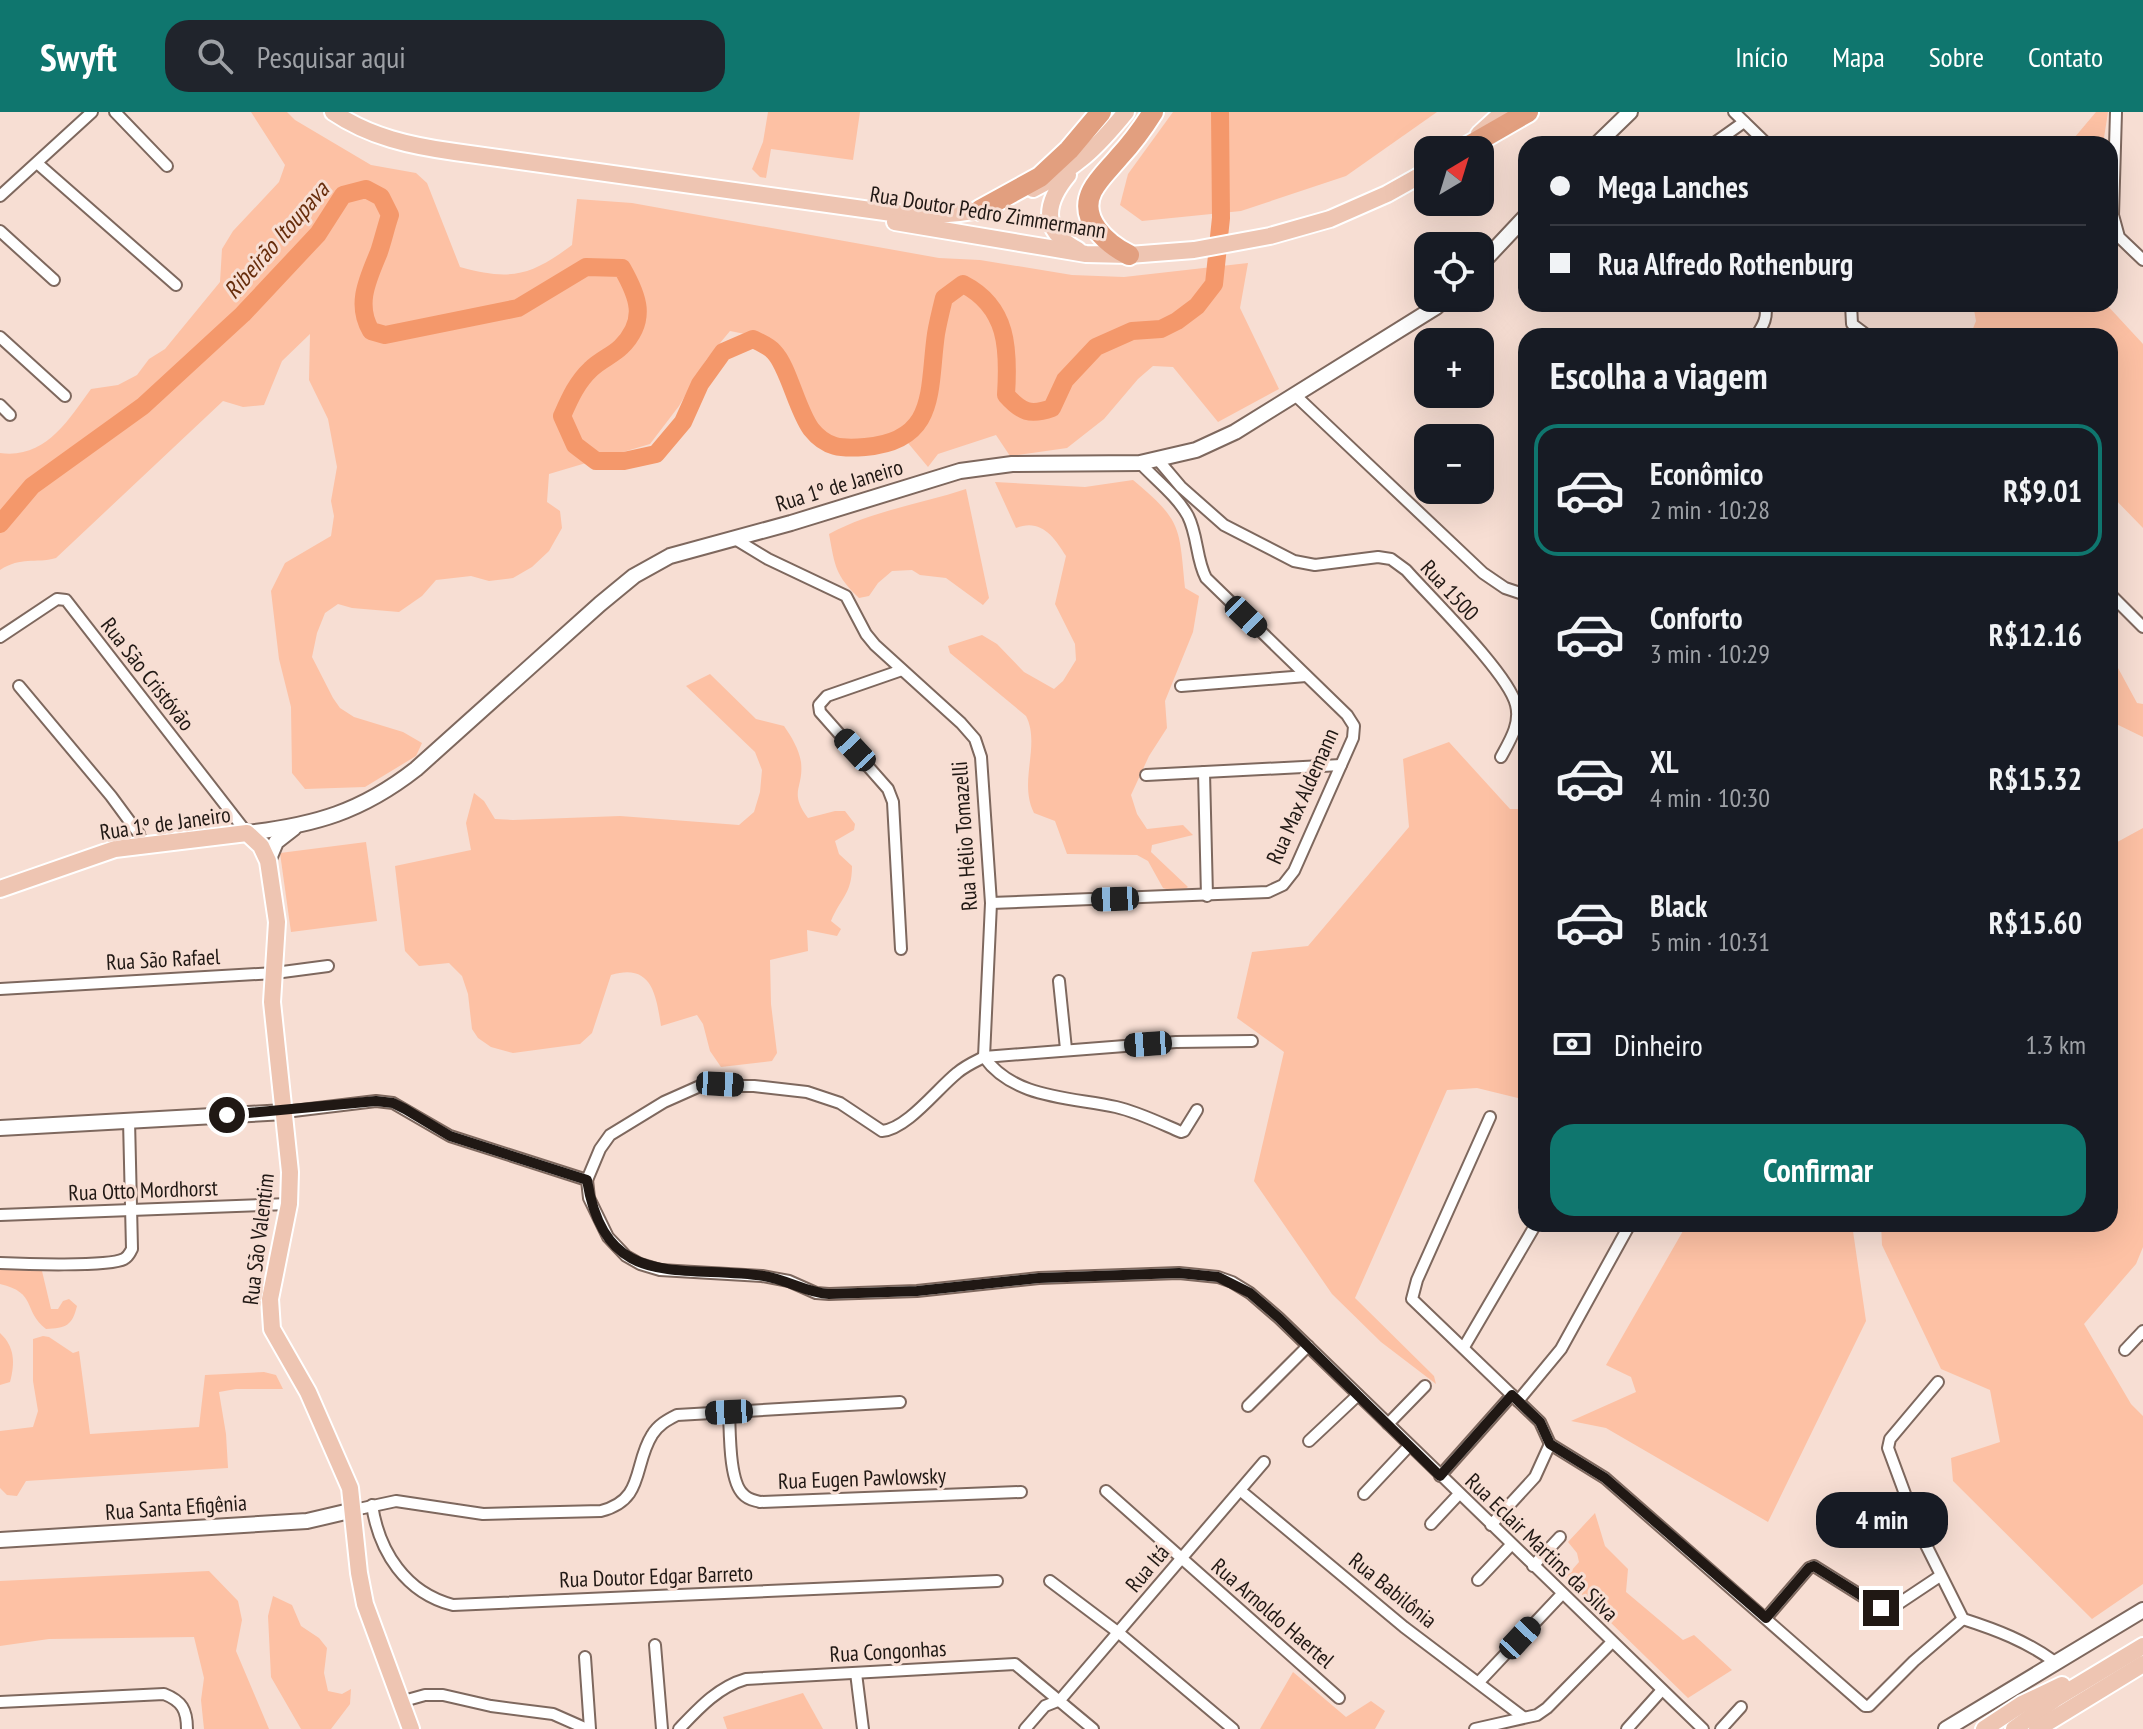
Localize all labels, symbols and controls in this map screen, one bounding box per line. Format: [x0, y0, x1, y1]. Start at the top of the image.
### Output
search box [165, 20, 725, 92]
text: Swyft [40, 32, 117, 81]
icon: search [193, 34, 237, 78]
text: Pesquisar aqui [257, 37, 406, 76]
text: Início [1735, 38, 1788, 75]
text: Mapa [1832, 38, 1885, 75]
text: Sobre [1929, 38, 1984, 75]
text: Contato [2028, 38, 2103, 75]
north arrow [1414, 136, 1494, 216]
map controls [1414, 136, 1494, 504]
text: Mega Lanches [1598, 167, 1748, 206]
water label: Ribeirão Itoupava [217, 174, 336, 305]
street label: Rua Doutor Pedro Zimmermann [868, 180, 1108, 244]
button: locate [1414, 232, 1494, 312]
text: Rua Alfredo Rothenburg [1598, 244, 1853, 283]
button: + [1414, 328, 1494, 408]
text: Escolha a viagem [1550, 352, 1768, 399]
button: − [1414, 424, 1494, 504]
street label: Rua 1º de Janeiro [772, 452, 906, 518]
icon: car [1554, 454, 1626, 526]
text: Econômico [1650, 454, 1763, 493]
text: R$9.01 [2003, 471, 2082, 510]
text: 2 min · 10:28 [1650, 493, 1770, 526]
street label: Rua 1500 [1415, 554, 1485, 626]
car [1220, 592, 1272, 642]
icon: car [1554, 598, 1626, 670]
text: Conforto [1650, 598, 1743, 637]
street label: Rua São Cristóvão [95, 612, 201, 736]
text: R$12.16 [1989, 615, 2082, 654]
text: 3 min · 10:29 [1650, 637, 1770, 670]
car [830, 724, 880, 776]
street label: Rua Max Aldemann [1260, 724, 1344, 868]
icon: car [1554, 742, 1626, 814]
text: XL [1650, 742, 1679, 781]
text: R$15.32 [1989, 759, 2082, 798]
street label: Rua Hélio Tomazelli [945, 760, 983, 912]
text: 4 min · 10:30 [1650, 781, 1770, 814]
street label: Rua 1º de Janeiro [98, 800, 232, 846]
car [1091, 886, 1139, 912]
icon: car [1554, 886, 1626, 958]
text: Black [1650, 886, 1707, 925]
text: R$15.60 [1989, 903, 2082, 942]
text: 5 min · 10:31 [1650, 925, 1770, 958]
street label: Rua São Rafael [105, 942, 222, 976]
icon: cash [1550, 1022, 1594, 1066]
text: Dinheiro [1614, 1025, 1703, 1064]
text: 1.3 km [2025, 1028, 2086, 1061]
car [1123, 1030, 1173, 1058]
car [695, 1071, 745, 1097]
route start [209, 1097, 245, 1133]
button: Confirmar [1550, 1124, 2086, 1216]
street label: Rua São Valentim [236, 1172, 280, 1306]
street label: Rua Otto Mordhorst [68, 1173, 218, 1207]
car [704, 1399, 754, 1425]
street label: Rua Eugen Pawlowsky [777, 1461, 947, 1495]
street label: Rua Eclair Martins da Silva [1460, 1467, 1624, 1627]
street label: Rua Santa Efigênia [104, 1488, 248, 1526]
callout: 4 min [1815, 1492, 1947, 1548]
text: 4 min [1856, 1503, 1908, 1536]
street label: Rua Itá [1119, 1538, 1175, 1598]
street label: Rua Babilônia [1343, 1546, 1443, 1634]
street label: Rua Arnoldo Haertel [1206, 1552, 1341, 1675]
street label: Rua Doutor Edgar Barreto [559, 1559, 753, 1593]
route end [1863, 1590, 1899, 1626]
car [1495, 1612, 1545, 1664]
street label: Rua Congonhas [829, 1634, 947, 1668]

